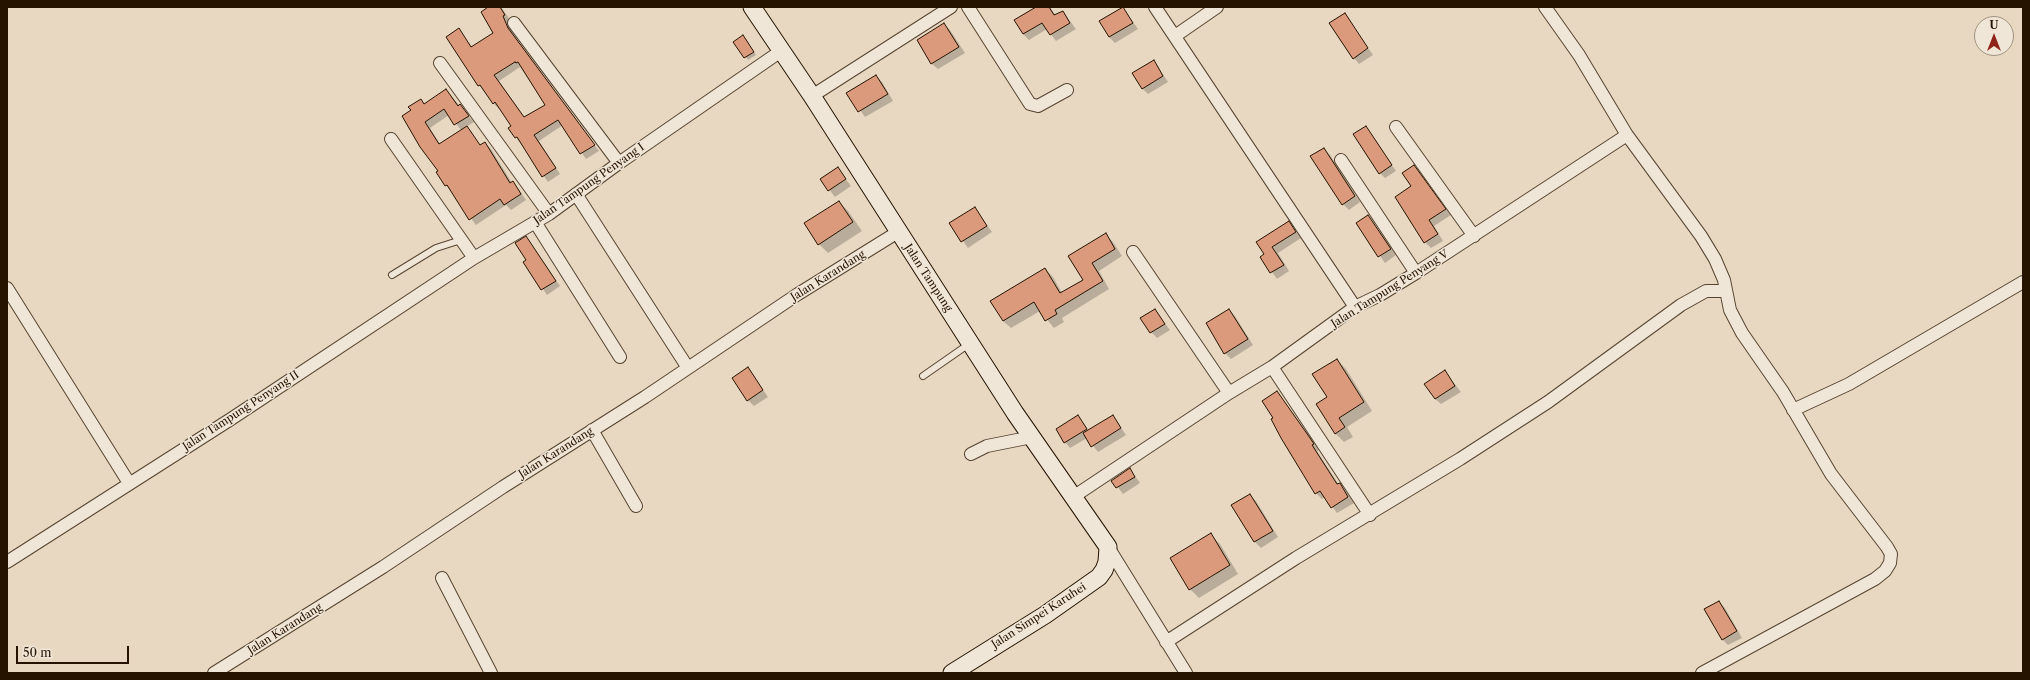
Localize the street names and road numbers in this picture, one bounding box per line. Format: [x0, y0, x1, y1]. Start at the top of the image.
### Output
street label: Jalan Tampung Penyang I [531, 141, 647, 227]
street label: Jalan Tampung [901, 242, 955, 314]
street label: Jalan Tampung Penyang V [1329, 247, 1451, 331]
street label: Jalan Karandang [788, 248, 868, 304]
street label: Jalan Tampung Penyang II [180, 368, 302, 454]
street label: Jalan Karandang [516, 425, 596, 481]
street label: Jalan Simpei Karuhei [989, 581, 1089, 651]
street label: Jalan Karandang [245, 601, 325, 657]

